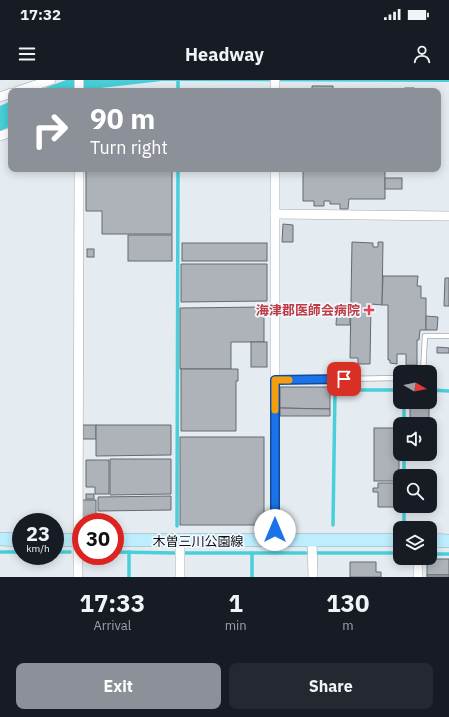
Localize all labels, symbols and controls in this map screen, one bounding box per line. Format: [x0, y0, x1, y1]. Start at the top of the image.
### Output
text: 17:32 [20, 5, 61, 24]
icon: menu [16, 43, 38, 65]
text: Headway [185, 43, 264, 66]
icon: person [411, 43, 433, 65]
text: 90 m [90, 100, 155, 137]
icon: right [24, 104, 76, 156]
text: Turn right [90, 136, 168, 159]
place label: 海津郡医師会病院 [256, 302, 360, 319]
marker: 海津郡医師会病院 [363, 304, 375, 316]
pin [327, 362, 361, 396]
north arrow [393, 365, 437, 409]
map controls [393, 365, 437, 565]
icon: arrive [333, 368, 355, 390]
button: sound [393, 417, 437, 461]
button: search [393, 469, 437, 513]
position arrow [254, 509, 296, 551]
speed limit sign: 30 [72, 513, 124, 565]
text: 23 [26, 520, 50, 547]
button: layers [393, 521, 437, 565]
street label: 木曽三川公園線 [152, 533, 244, 550]
text: km/h [26, 542, 50, 555]
text: 17:33 [80, 587, 145, 619]
text: 1 [228, 587, 243, 619]
text: 130 [326, 587, 369, 619]
text: Arrival [93, 617, 131, 634]
text: min [225, 617, 247, 634]
text: m [342, 617, 353, 634]
button: Exit [16, 663, 221, 709]
button: Share [229, 663, 433, 709]

